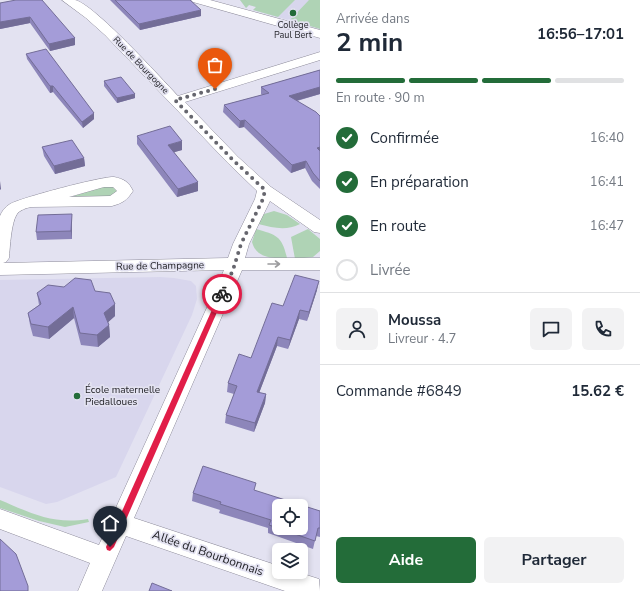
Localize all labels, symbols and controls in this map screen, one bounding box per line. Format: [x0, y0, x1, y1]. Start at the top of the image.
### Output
marker: Collège Paul Bert [288, 8, 298, 18]
text: Arrivée dans [336, 10, 410, 28]
place label: Collège Paul Bert [274, 19, 313, 41]
text: 16:56–17:01 [537, 24, 624, 44]
text: 2 min [336, 25, 403, 60]
street label: Rue de Bourgogne [111, 34, 172, 96]
pin [198, 48, 232, 89]
icon: bag [204, 54, 226, 76]
text: En route · 90 m [336, 89, 425, 107]
icon: check [336, 127, 358, 149]
text: Confirmée [370, 128, 439, 148]
text: 16:40 [590, 129, 624, 147]
icon: check [336, 171, 358, 193]
text: En préparation [370, 172, 469, 192]
text: 16:41 [590, 173, 624, 191]
icon: check [336, 215, 358, 237]
text: En route [370, 216, 426, 236]
text: 16:47 [590, 217, 624, 235]
street label: Rue de Champagne [116, 258, 204, 274]
one-way arrow [267, 260, 280, 268]
text: Livrée [370, 260, 411, 280]
courier [202, 274, 242, 314]
icon: bike [211, 283, 233, 305]
button: person [336, 308, 378, 350]
button: chat [530, 308, 572, 350]
button: phone [582, 308, 624, 350]
text: Moussa [388, 310, 441, 330]
text: Livreur · 4.7 [388, 330, 456, 348]
text: Commande #6849 [336, 381, 462, 401]
text: 15.62 € [571, 381, 624, 401]
place label: École maternelle Piedalloues [85, 383, 160, 409]
marker: École maternelle Piedalloues [72, 391, 82, 401]
map controls [272, 499, 308, 579]
button: locate [272, 499, 308, 535]
pin [93, 506, 127, 547]
icon: home [99, 512, 121, 534]
street label: Allée du Bourbonnais [150, 526, 266, 580]
button: Aide [336, 537, 476, 583]
button: Partager [484, 537, 624, 583]
button: layers [272, 543, 308, 579]

